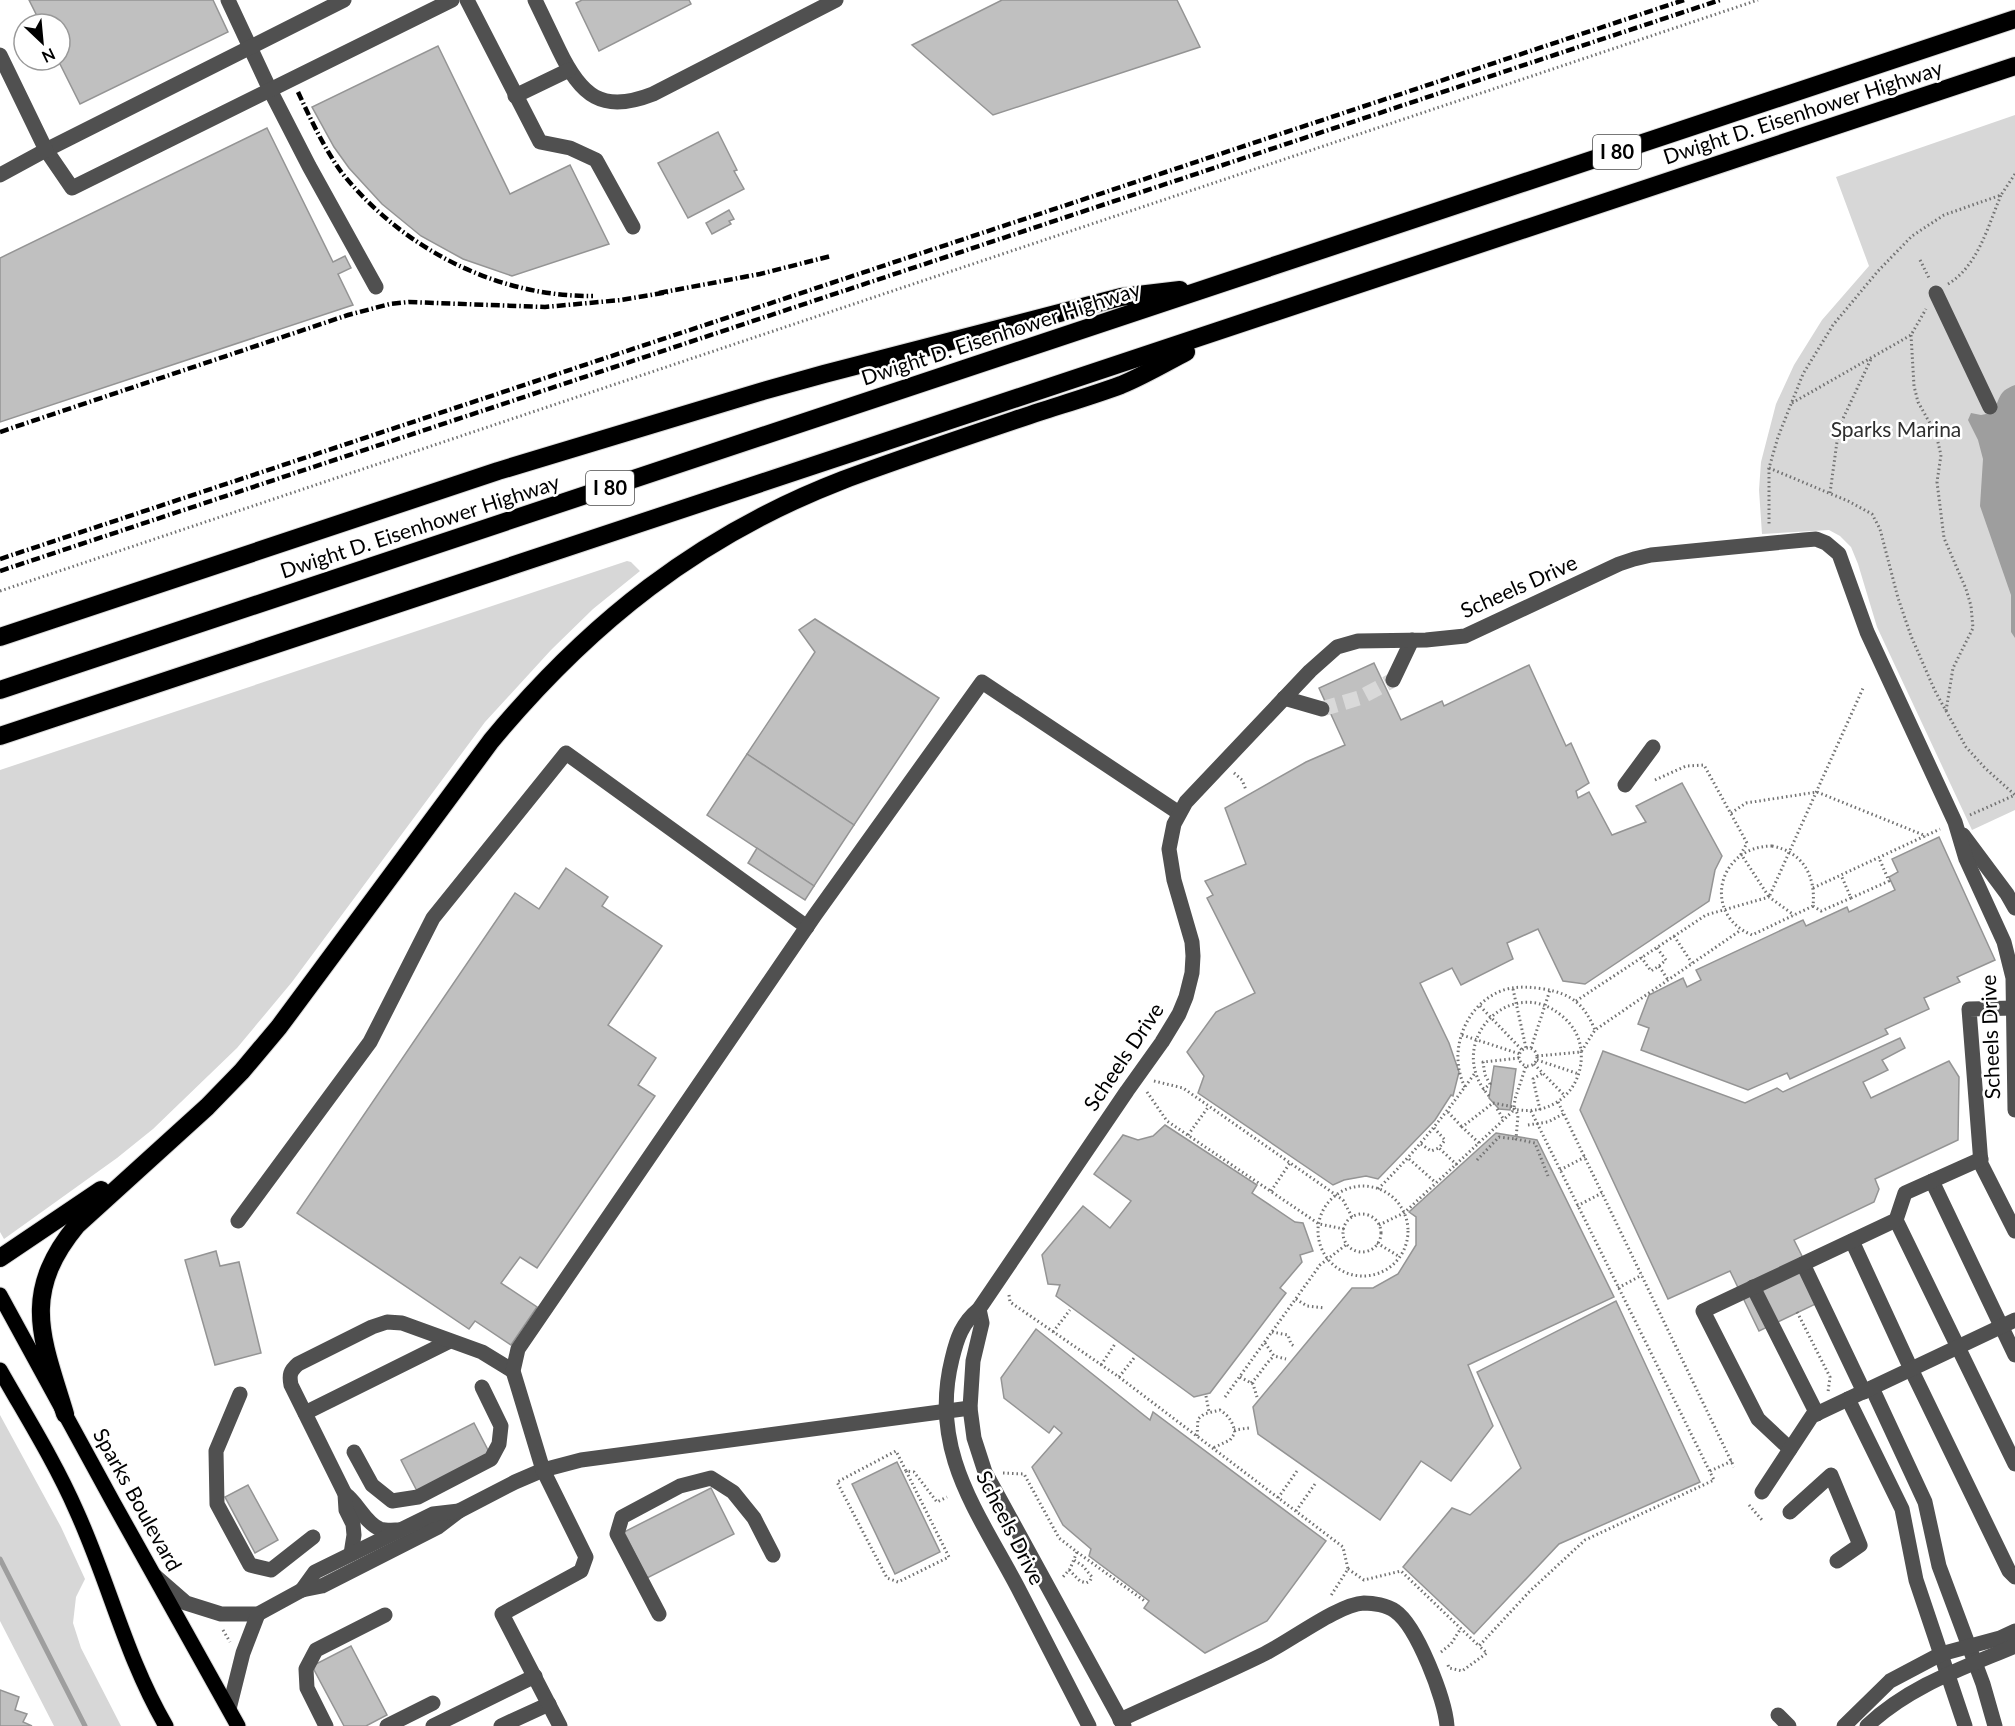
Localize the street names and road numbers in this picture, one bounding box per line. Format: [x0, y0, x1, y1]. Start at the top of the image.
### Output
street label: Dwight D. Eisenhower Highway [1660, 54, 1945, 169]
road number: I 80 [1593, 135, 1641, 169]
street label: Dwight D. Eisenhower Highway [858, 275, 1143, 390]
street label: Dwight D. Eisenhower Highway [277, 468, 562, 583]
road number: I 80 [586, 471, 634, 505]
street label: Scheels Drive [1456, 549, 1580, 622]
street label: Scheels Drive [1975, 974, 2004, 1100]
street label: Scheels Drive [1078, 997, 1168, 1115]
street label: Sparks Boulevard [89, 1424, 188, 1575]
street label: Scheels Drive [972, 1466, 1051, 1589]

